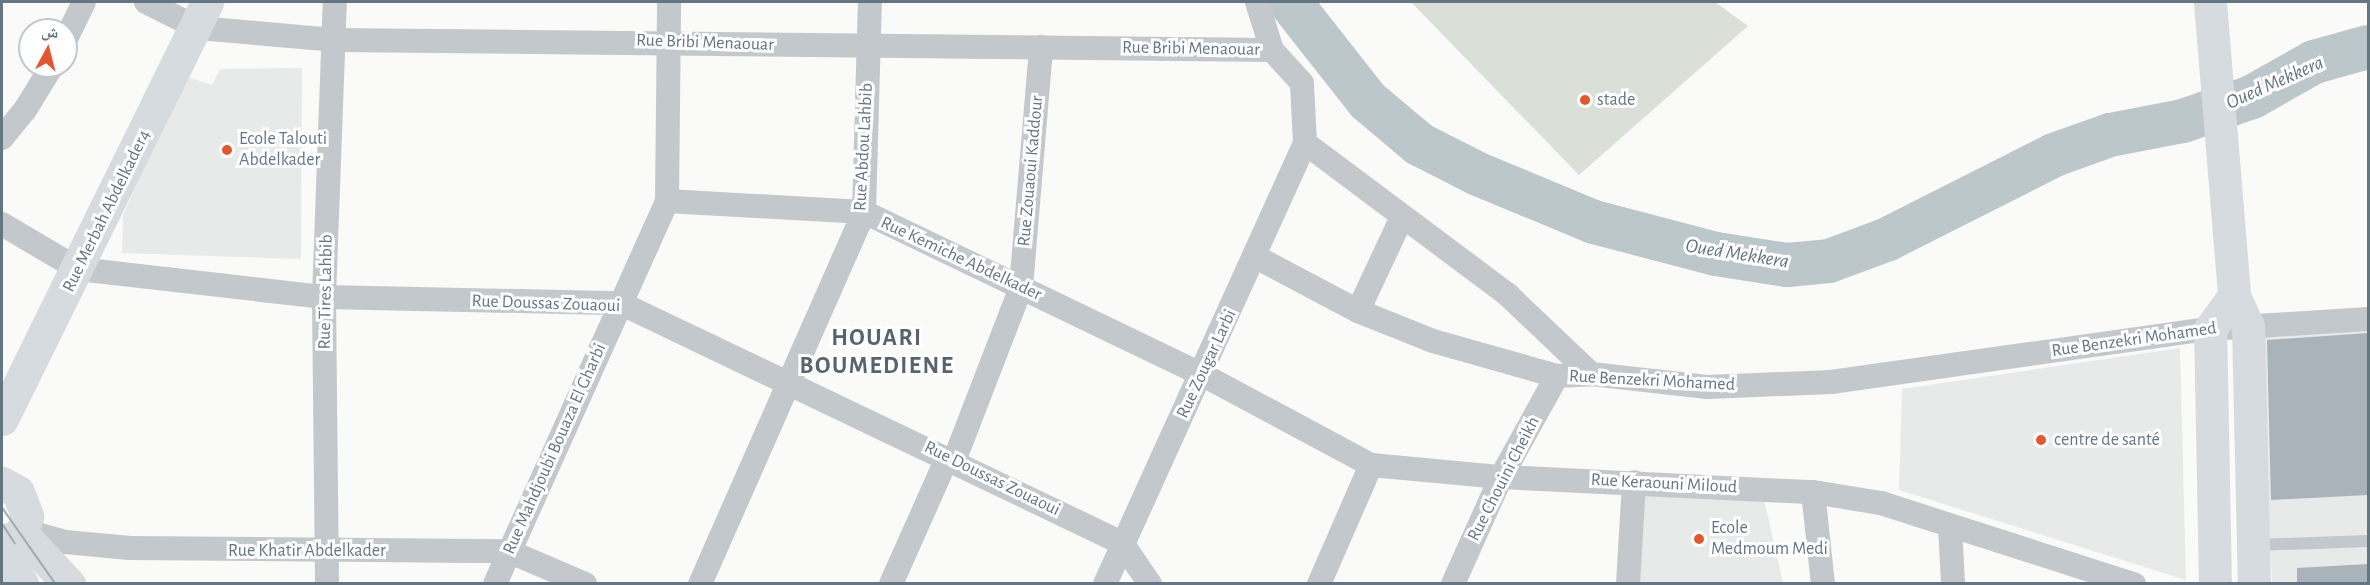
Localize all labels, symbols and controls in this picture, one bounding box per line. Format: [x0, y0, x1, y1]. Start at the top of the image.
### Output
north arrow [18, 18, 78, 78]
text: ش [41, 23, 59, 41]
street label: Rue Bribi Menaouar [636, 30, 774, 56]
street label: Rue Bribi Menaouar [1122, 37, 1260, 61]
water label: Oued Mekkera [2222, 51, 2328, 115]
street label: Rue Abdou Lahbib [850, 82, 878, 212]
place label: stade [1597, 89, 1635, 111]
marker: stade [1578, 93, 1592, 107]
street label: Rue Zouaoui Kaddour [1014, 95, 1048, 247]
street label: Rue Merbah Abdelkader4 [58, 126, 156, 296]
place label: Ecole Talouti Abdelkader [239, 129, 327, 172]
marker: Ecole Talouti Abdelkader [220, 143, 234, 157]
street label: Rue Kemiche Abdelkader [877, 212, 1045, 306]
street label: Rue Tires Lahbib [314, 234, 338, 350]
water label: Oued Mekkera [1684, 234, 1790, 274]
street label: Rue Doussas Zouaoui [471, 291, 621, 317]
street label: Rue Zougar Larbi [1172, 306, 1242, 422]
street label: Rue Benzekri Mohamed [2050, 318, 2218, 362]
district label: HOUARI BOUMEDIENE [800, 325, 954, 381]
street label: Rue Mahdjoubi Bouaza El Gharbi [499, 340, 611, 558]
street label: Rue Benzekri Mohamed [1568, 366, 1736, 396]
street label: Rue Chouini Cheikh [1463, 413, 1545, 545]
place label: centre de santé [2054, 429, 2160, 451]
marker: centre de santé [2032, 431, 2050, 449]
street label: Rue Doussas Zouaoui [920, 437, 1064, 521]
street label: Rue Keraouni Miloud [1590, 469, 1738, 499]
place label: Ecole Medmoum Medi [1711, 518, 1828, 560]
marker: Ecole Medmoum Medi [1692, 532, 1706, 546]
street label: Rue Khatir Abdelkader [228, 540, 386, 562]

